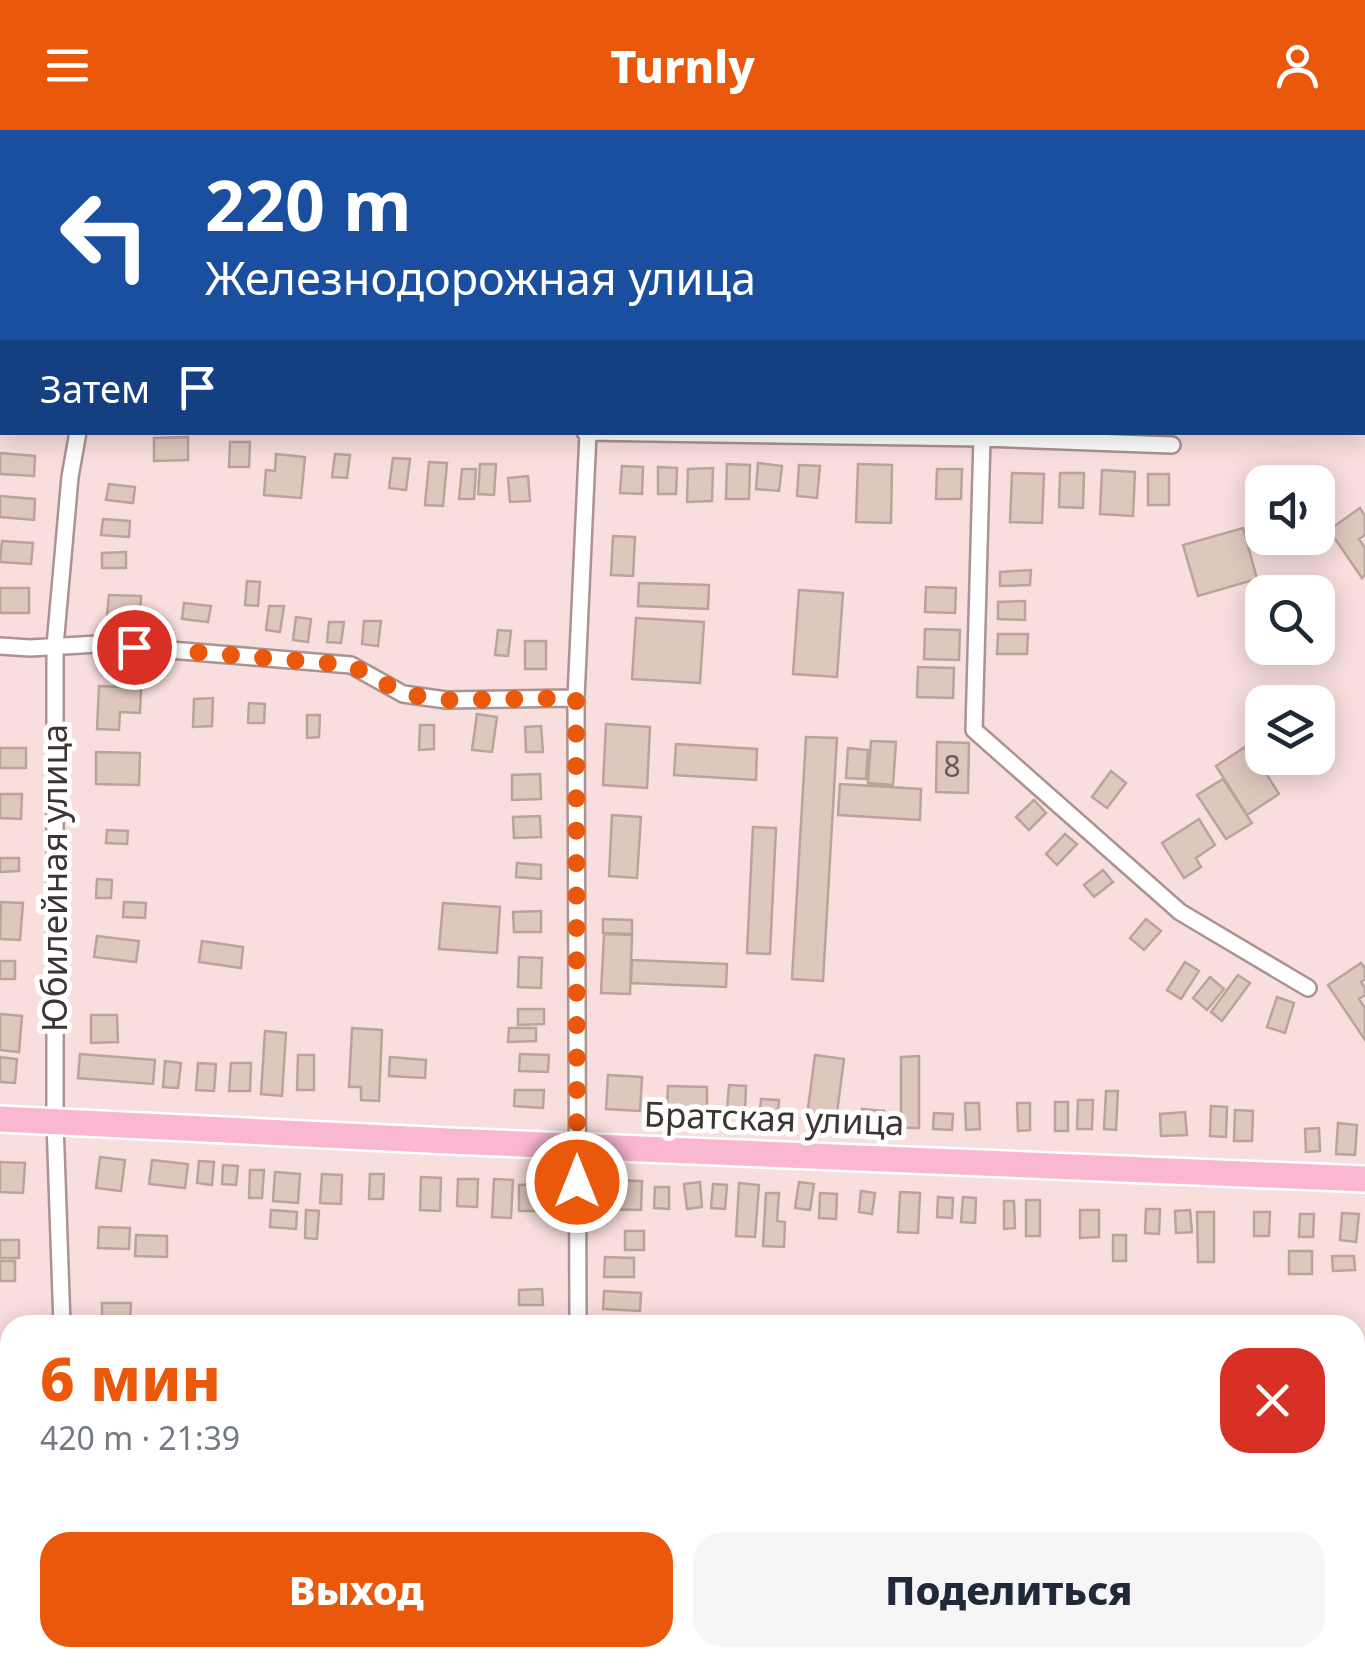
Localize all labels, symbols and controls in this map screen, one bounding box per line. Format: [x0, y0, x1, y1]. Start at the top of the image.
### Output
text: Turnly [610, 35, 755, 96]
icon: menu [40, 38, 95, 93]
icon: person [1270, 38, 1325, 93]
text: 220 m [205, 156, 412, 252]
icon: left [40, 170, 170, 300]
text: Железнодорожная улица [205, 247, 756, 308]
icon: arrive [170, 360, 225, 415]
text: Затем [40, 362, 150, 414]
map controls [1245, 465, 1335, 775]
button: sound [1245, 465, 1335, 555]
button: search [1245, 575, 1335, 665]
pin [92, 605, 177, 690]
icon: arrive [107, 620, 162, 675]
button: layers [1245, 685, 1335, 775]
street label: Юбилейная улица [30, 724, 77, 1032]
house number: 8 [943, 745, 961, 786]
street label: Братская улица [643, 1089, 905, 1146]
position arrow [525, 1130, 629, 1234]
text: 6 мин [40, 1337, 221, 1419]
button: close [1220, 1348, 1325, 1453]
text: 420 m · 21:39 [40, 1416, 240, 1459]
button: Выход [40, 1532, 673, 1647]
button: Поделиться [693, 1532, 1325, 1647]

